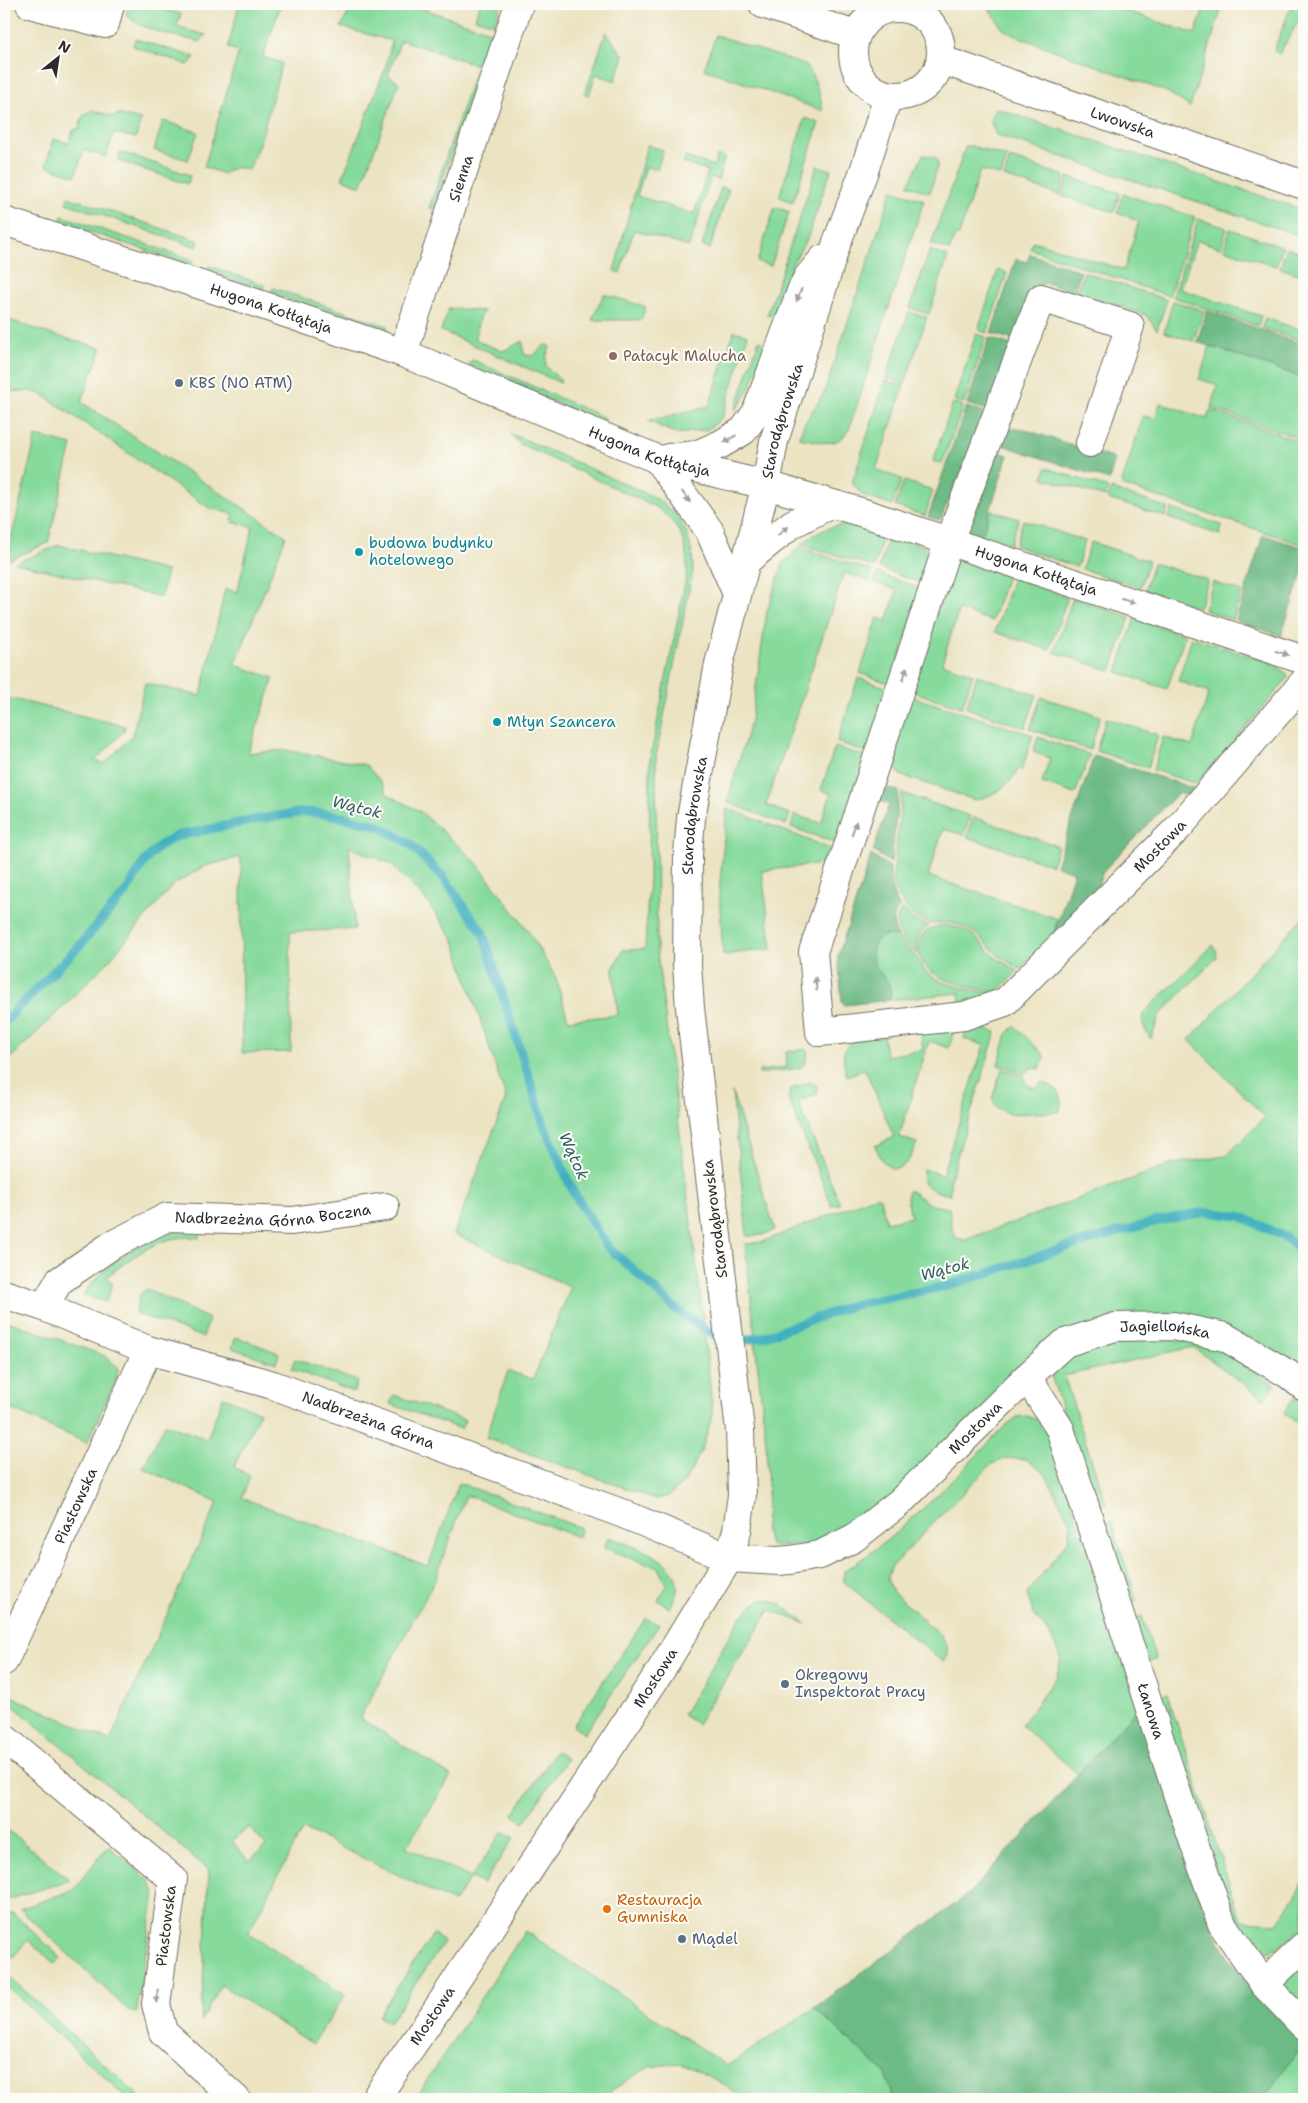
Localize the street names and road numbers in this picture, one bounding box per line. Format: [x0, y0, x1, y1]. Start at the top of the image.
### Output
street label: Lwowska [1088, 102, 1158, 143]
street label: Sienna [444, 152, 478, 204]
street label: Hugona Kołłątaja [207, 279, 336, 338]
street label: Starodąbrowska [757, 360, 808, 481]
street label: Hugona Kołłątaja [585, 421, 713, 482]
street label: Hugona Kołłątaja [972, 541, 1101, 600]
street label: Starodąbrowska [678, 754, 712, 875]
street label: Mostowa [1129, 815, 1191, 877]
street label: Starodąbrowska [698, 1158, 732, 1279]
street label: Nadbrzeżna Górna Boczna [174, 1199, 373, 1231]
street label: Jagiellońska [1119, 1316, 1213, 1344]
street label: Nadbrzeżna Górna [299, 1387, 438, 1454]
street label: Mostowa [944, 1396, 1007, 1459]
street label: Piastowska [50, 1464, 102, 1547]
street label: Mostowa [629, 1644, 682, 1712]
street label: Łanowa [1132, 1680, 1169, 1742]
street label: Piastowska [151, 1884, 181, 1968]
street label: Mostowa [405, 1982, 460, 2049]

